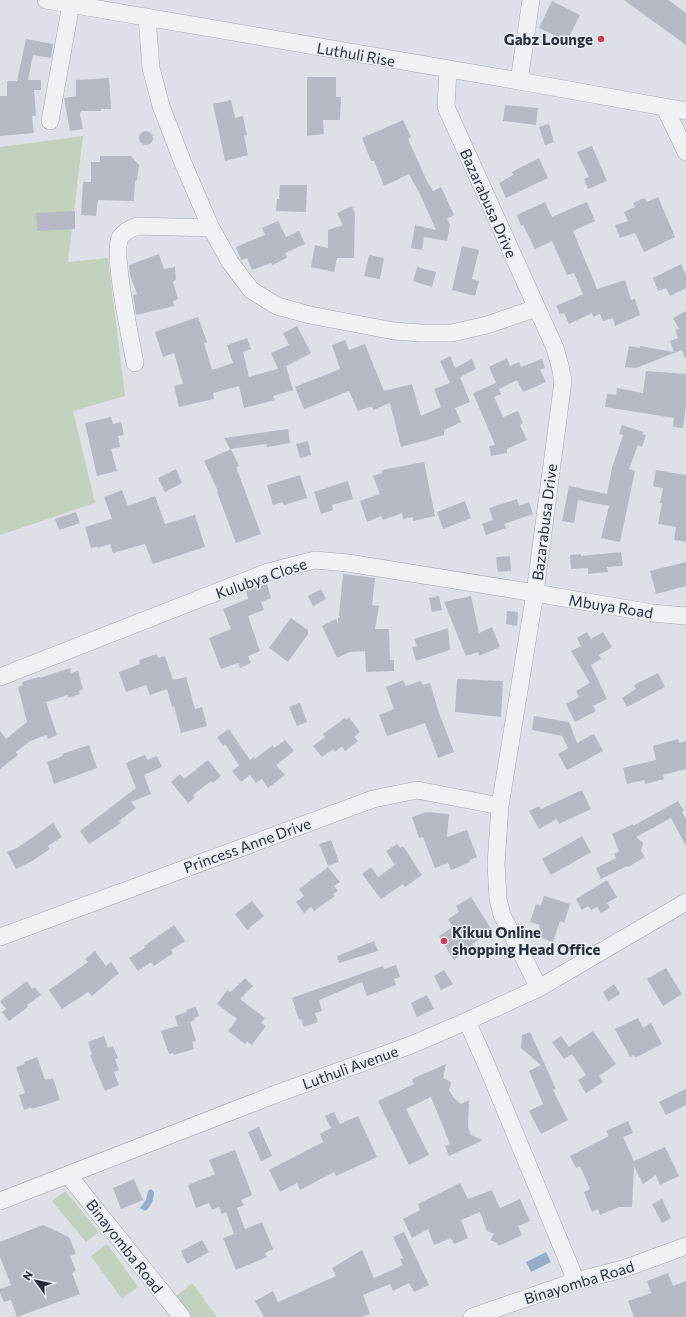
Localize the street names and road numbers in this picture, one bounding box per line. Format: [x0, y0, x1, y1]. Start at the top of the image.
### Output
street label: Luthuli Rise [315, 38, 397, 70]
street label: Bazarabusa Drive [457, 146, 521, 260]
street label: Bazarabusa Drive [528, 462, 560, 581]
street label: Kulubya Close [213, 554, 309, 602]
street label: Mbuya Road [568, 590, 654, 622]
street label: Princess Anne Drive [181, 814, 313, 876]
street label: Luthuli Avenue [300, 1041, 400, 1093]
street label: Binayomba Road [83, 1196, 167, 1296]
street label: Binayomba Road [522, 1257, 636, 1307]

